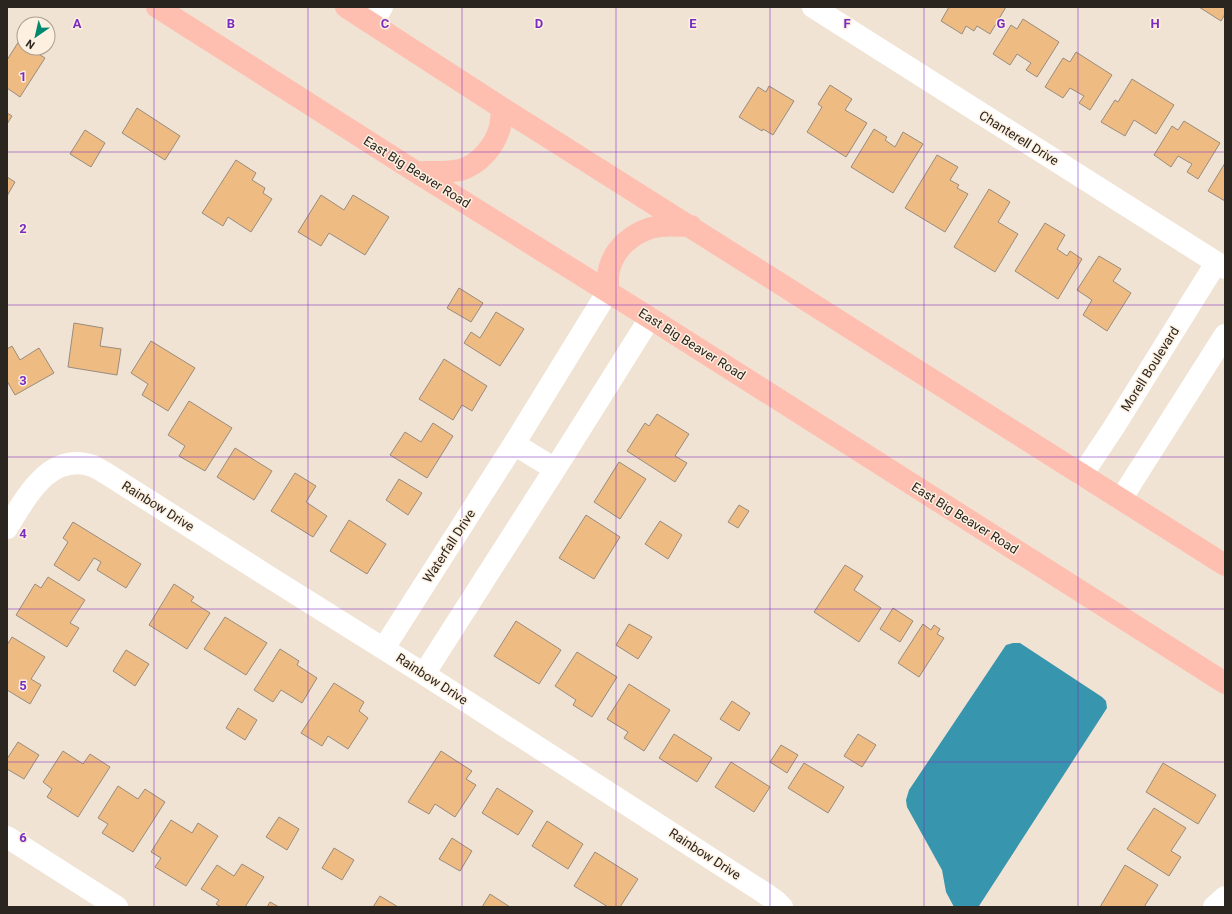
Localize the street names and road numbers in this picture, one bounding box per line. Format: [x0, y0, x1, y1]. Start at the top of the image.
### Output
street label: Chanterell Drive [976, 108, 1062, 169]
street label: East Big Beaver Road [361, 133, 473, 211]
street label: East Big Beaver Road [636, 305, 748, 383]
street label: Morell Boulevard [1118, 324, 1182, 414]
street label: Rainbow Drive [119, 478, 197, 534]
street label: East Big Beaver Road [909, 479, 1021, 557]
street label: Waterfall Drive [420, 506, 478, 585]
street label: Rainbow Drive [393, 650, 471, 708]
street label: Rainbow Drive [666, 825, 744, 883]

